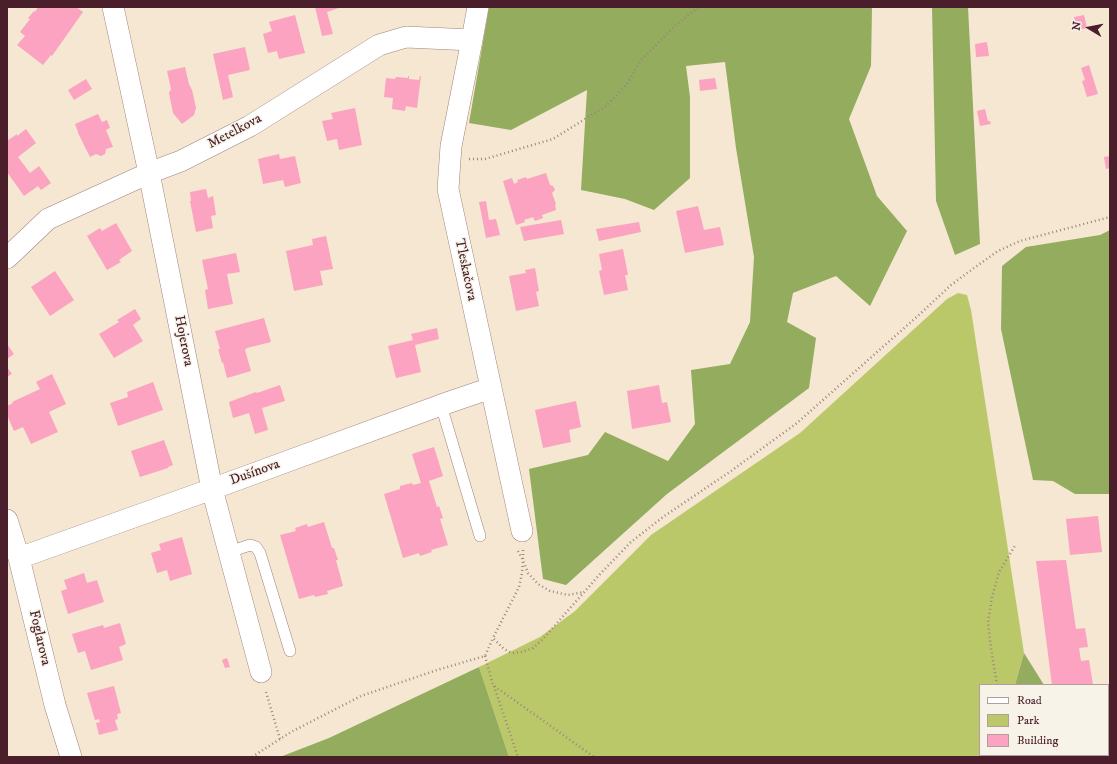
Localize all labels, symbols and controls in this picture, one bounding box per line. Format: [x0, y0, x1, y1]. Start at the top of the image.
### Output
north arrow [1069, 8, 1109, 48]
text: N [1070, 20, 1085, 32]
street label: Metelkova [205, 111, 265, 153]
street label: Tleskačova [450, 237, 480, 303]
street label: Hojerova [170, 314, 196, 368]
street label: Dušínova [228, 456, 282, 490]
street label: Foglarova [25, 609, 53, 667]
legend [979, 684, 1109, 756]
text: Road [1017, 693, 1042, 708]
text: Park [1017, 713, 1039, 728]
text: Building [1017, 733, 1058, 748]

